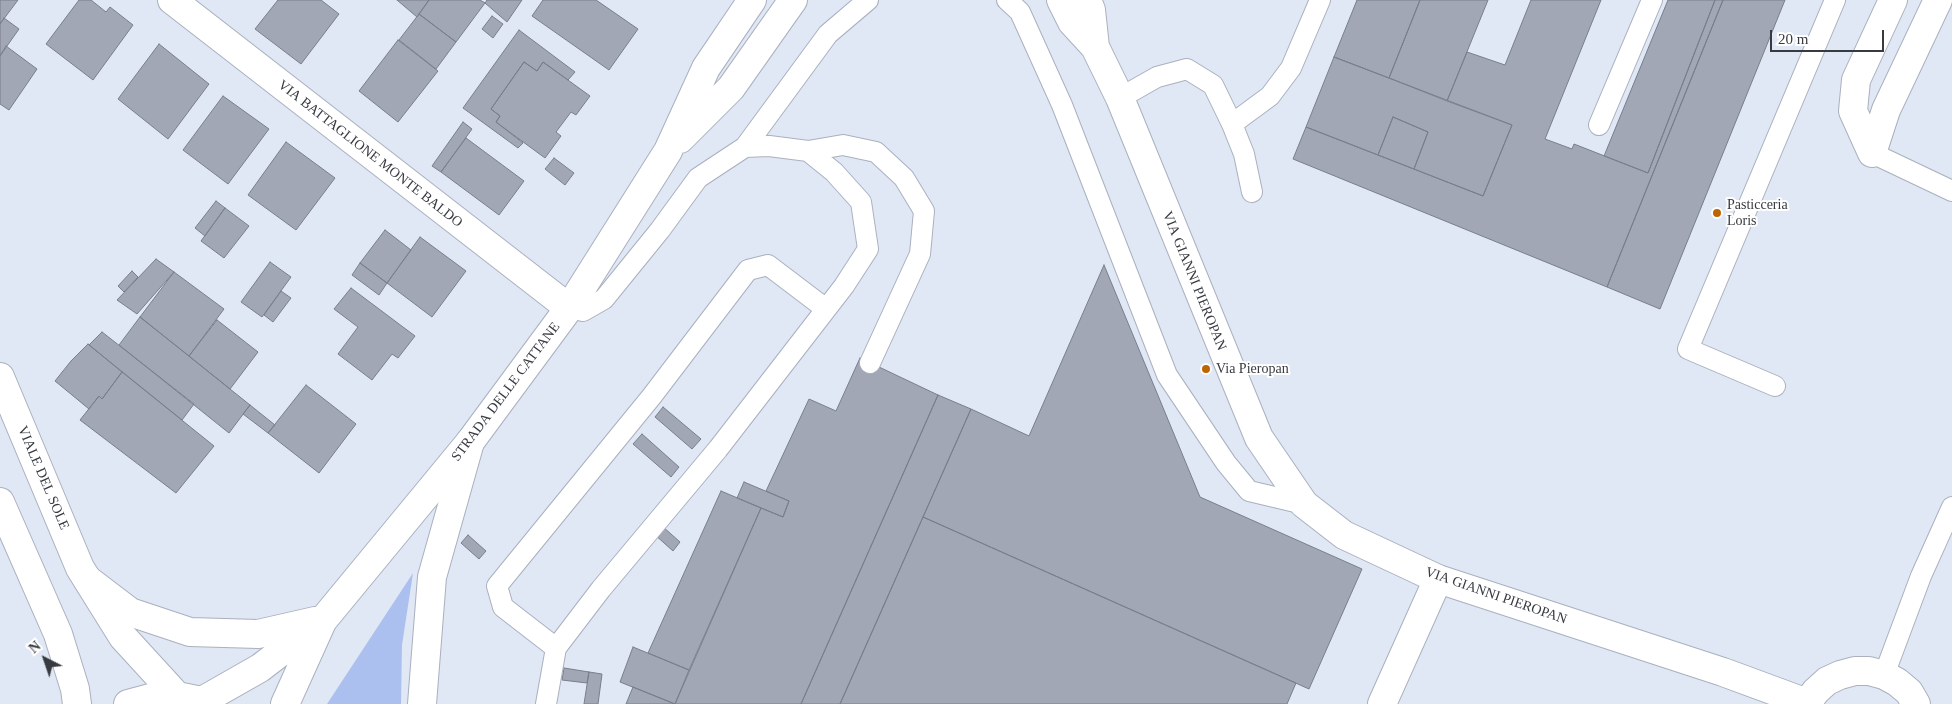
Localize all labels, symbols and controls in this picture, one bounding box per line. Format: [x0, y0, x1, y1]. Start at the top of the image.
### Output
scale bar [1772, 20, 1886, 52]
text: 20 m [1778, 31, 1808, 47]
street label: VIA BATTAGLIONE MONTE BALDO [274, 77, 466, 231]
place label: Pasticceria Loris [1727, 197, 1788, 230]
marker: Pasticceria Loris [1711, 207, 1723, 219]
street label: VIA GIANNI PIEROPAN [1158, 209, 1230, 353]
street label: STRADA DELLE CATTANE [448, 319, 564, 465]
place label: Via Pieropan [1216, 361, 1289, 377]
marker: Via Pieropan [1200, 363, 1212, 375]
street label: VIALE DEL SOLE [14, 424, 72, 532]
street label: VIA GIANNI PIEROPAN [1423, 564, 1569, 628]
north arrow [20, 634, 70, 684]
text: N [26, 638, 44, 656]

